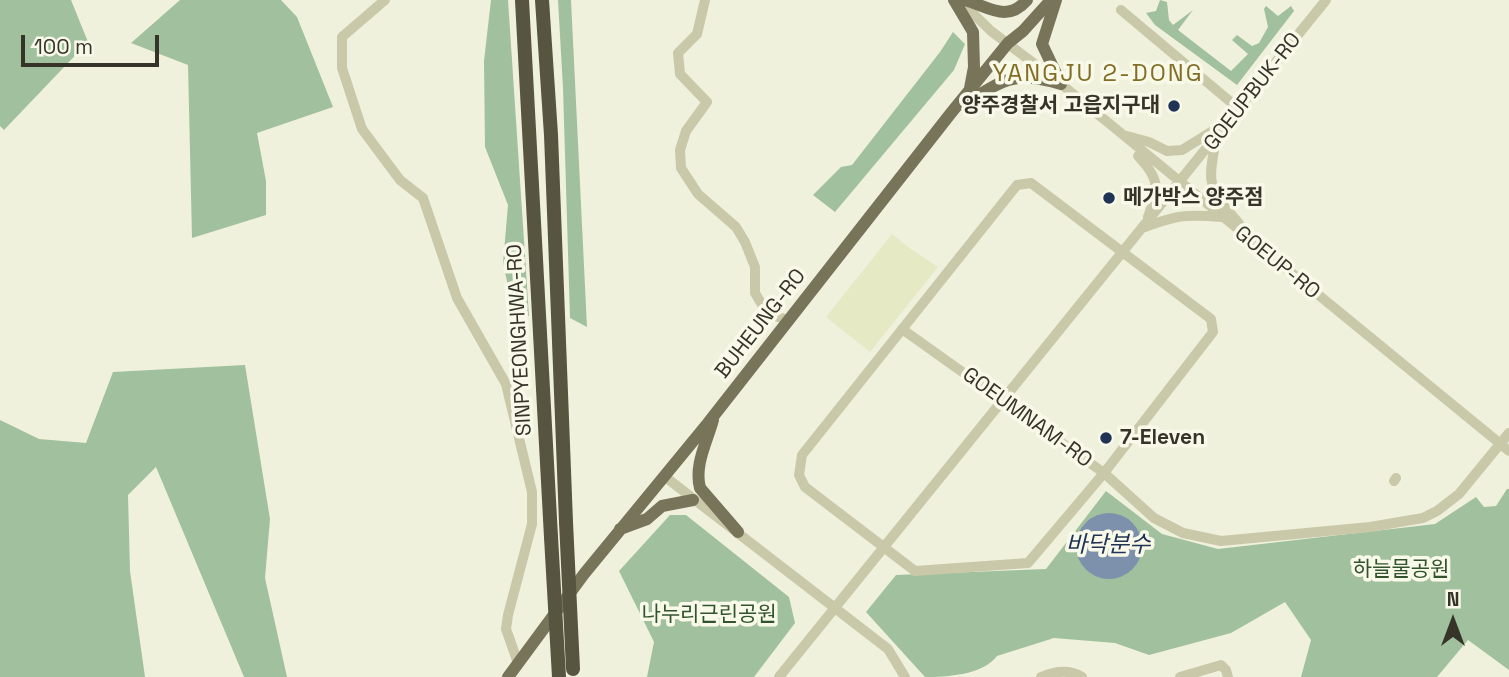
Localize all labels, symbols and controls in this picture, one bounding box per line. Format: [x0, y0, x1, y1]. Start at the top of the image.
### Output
scale bar [24, 21, 163, 65]
street label: GOEUPBUK-RO [1199, 28, 1307, 156]
text: 100 m [34, 33, 93, 60]
district label: YANGJU 2-DONG [994, 60, 1202, 88]
place label: 양주경찰서 고읍지구대 [961, 93, 1160, 119]
marker: 양주경찰서 고읍지구대 [1166, 98, 1182, 114]
place label: 메가박스 양주점 [1123, 185, 1264, 211]
marker: 메가박스 양주점 [1101, 190, 1117, 206]
street label: GOEUP-RO [1229, 221, 1325, 305]
street label: SINPYEONGHWA-RO [502, 243, 538, 437]
street label: BUHEUNG-RO [710, 264, 812, 384]
street label: GOEUMNAM-RO [957, 363, 1097, 473]
place label: 7-Eleven [1120, 425, 1205, 451]
marker: 7-Eleven [1098, 430, 1114, 446]
water label: 바닥분수 [1066, 532, 1150, 560]
park label: 하늘물공원 [1353, 557, 1449, 583]
north arrow [1418, 586, 1488, 656]
text: N [1447, 587, 1459, 612]
park label: 나누리근린공원 [641, 602, 777, 628]

